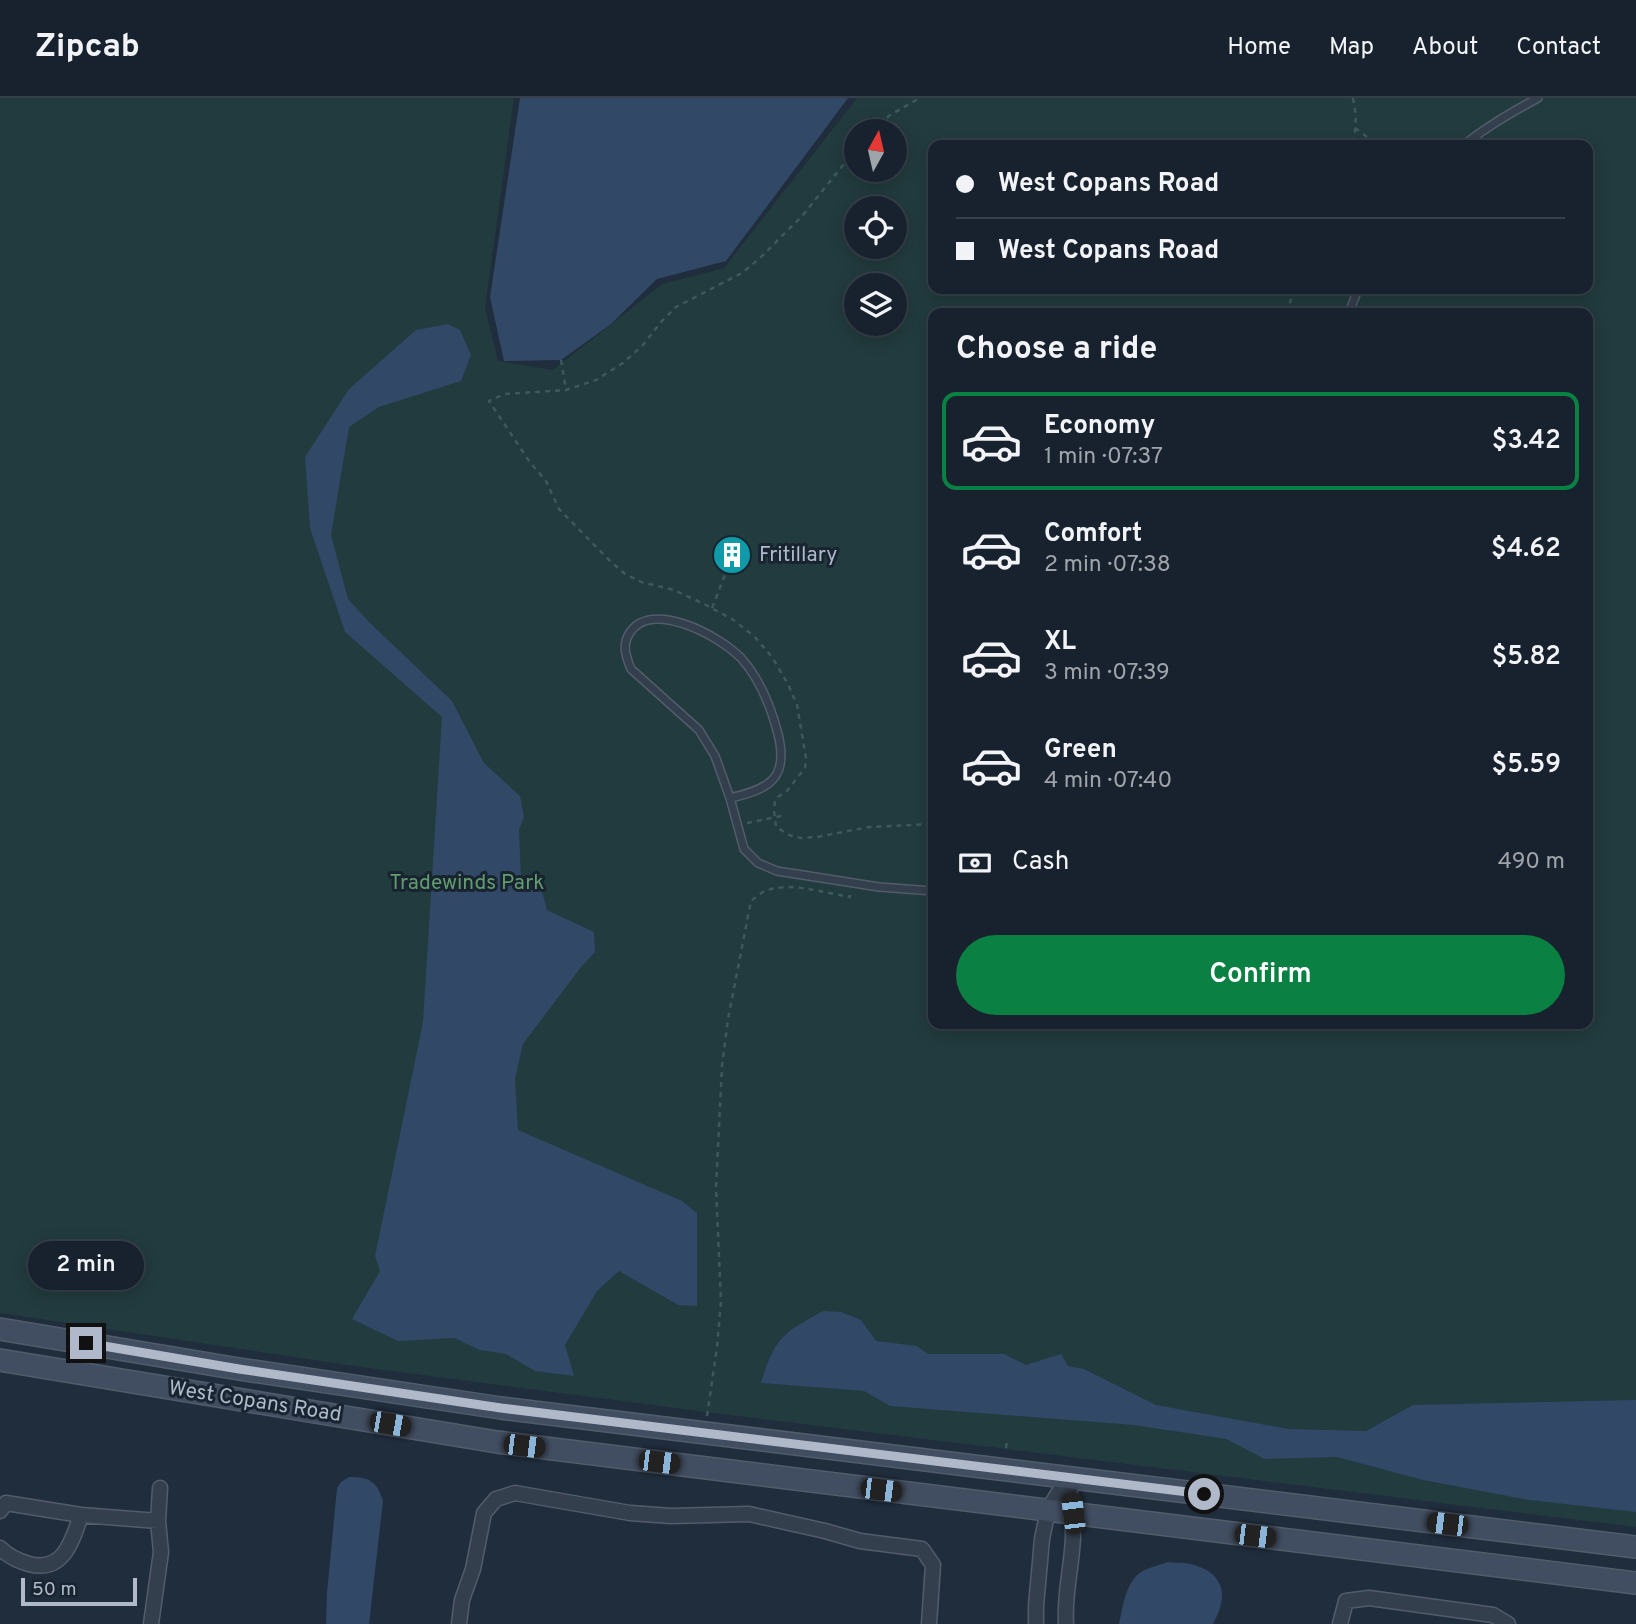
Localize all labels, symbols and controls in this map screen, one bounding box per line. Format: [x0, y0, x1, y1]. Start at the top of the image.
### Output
text: Zipcab [35, 27, 140, 69]
text: Home [1227, 33, 1291, 63]
text: Map [1329, 33, 1374, 63]
text: About [1412, 33, 1478, 63]
text: Contact [1516, 33, 1601, 63]
north arrow [844, 119, 906, 182]
map controls [844, 119, 907, 336]
text: West Copans Road [998, 168, 1219, 201]
button: locate [844, 196, 907, 259]
text: West Copans Road [998, 235, 1219, 268]
button: layers [844, 273, 907, 336]
text: Choose a ride [956, 330, 1157, 370]
icon: car [960, 410, 1023, 473]
text: Economy [1044, 410, 1155, 443]
text: $3.42 [1492, 425, 1561, 458]
text: 1 min · 07:37 [1044, 443, 1163, 472]
icon: car [960, 518, 1023, 581]
text: Comfort [1044, 518, 1142, 551]
text: $4.62 [1491, 533, 1561, 566]
building icon: Fritillary [711, 534, 753, 576]
place label: Fritillary [759, 542, 837, 569]
text: 2 min · 07:38 [1044, 551, 1171, 580]
icon: car [960, 626, 1023, 689]
text: XL [1044, 626, 1076, 659]
text: $5.82 [1492, 641, 1561, 674]
text: 3 min · 07:39 [1044, 659, 1170, 688]
icon: car [960, 734, 1023, 797]
text: Green [1044, 734, 1117, 767]
text: $5.59 [1492, 749, 1561, 782]
text: 4 min · 07:40 [1044, 767, 1172, 796]
icon: cash [956, 844, 994, 882]
text: Cash [1012, 846, 1069, 879]
text: 490 m [1498, 848, 1565, 877]
park label: Tradewinds Park [390, 870, 544, 897]
button: Confirm [956, 935, 1565, 1015]
callout: 2 min [28, 1242, 144, 1290]
text: 2 min [56, 1251, 116, 1280]
route end [70, 1327, 102, 1359]
street label: West Copans Road [167, 1375, 343, 1429]
car [368, 1410, 413, 1438]
car [502, 1433, 547, 1459]
car [637, 1449, 682, 1475]
car [859, 1477, 904, 1503]
route start [1188, 1478, 1220, 1510]
car [1061, 1491, 1086, 1535]
car [1425, 1511, 1470, 1537]
car [1233, 1523, 1278, 1549]
scale bar [21, 1575, 136, 1607]
text: 50 m [32, 1578, 77, 1602]

